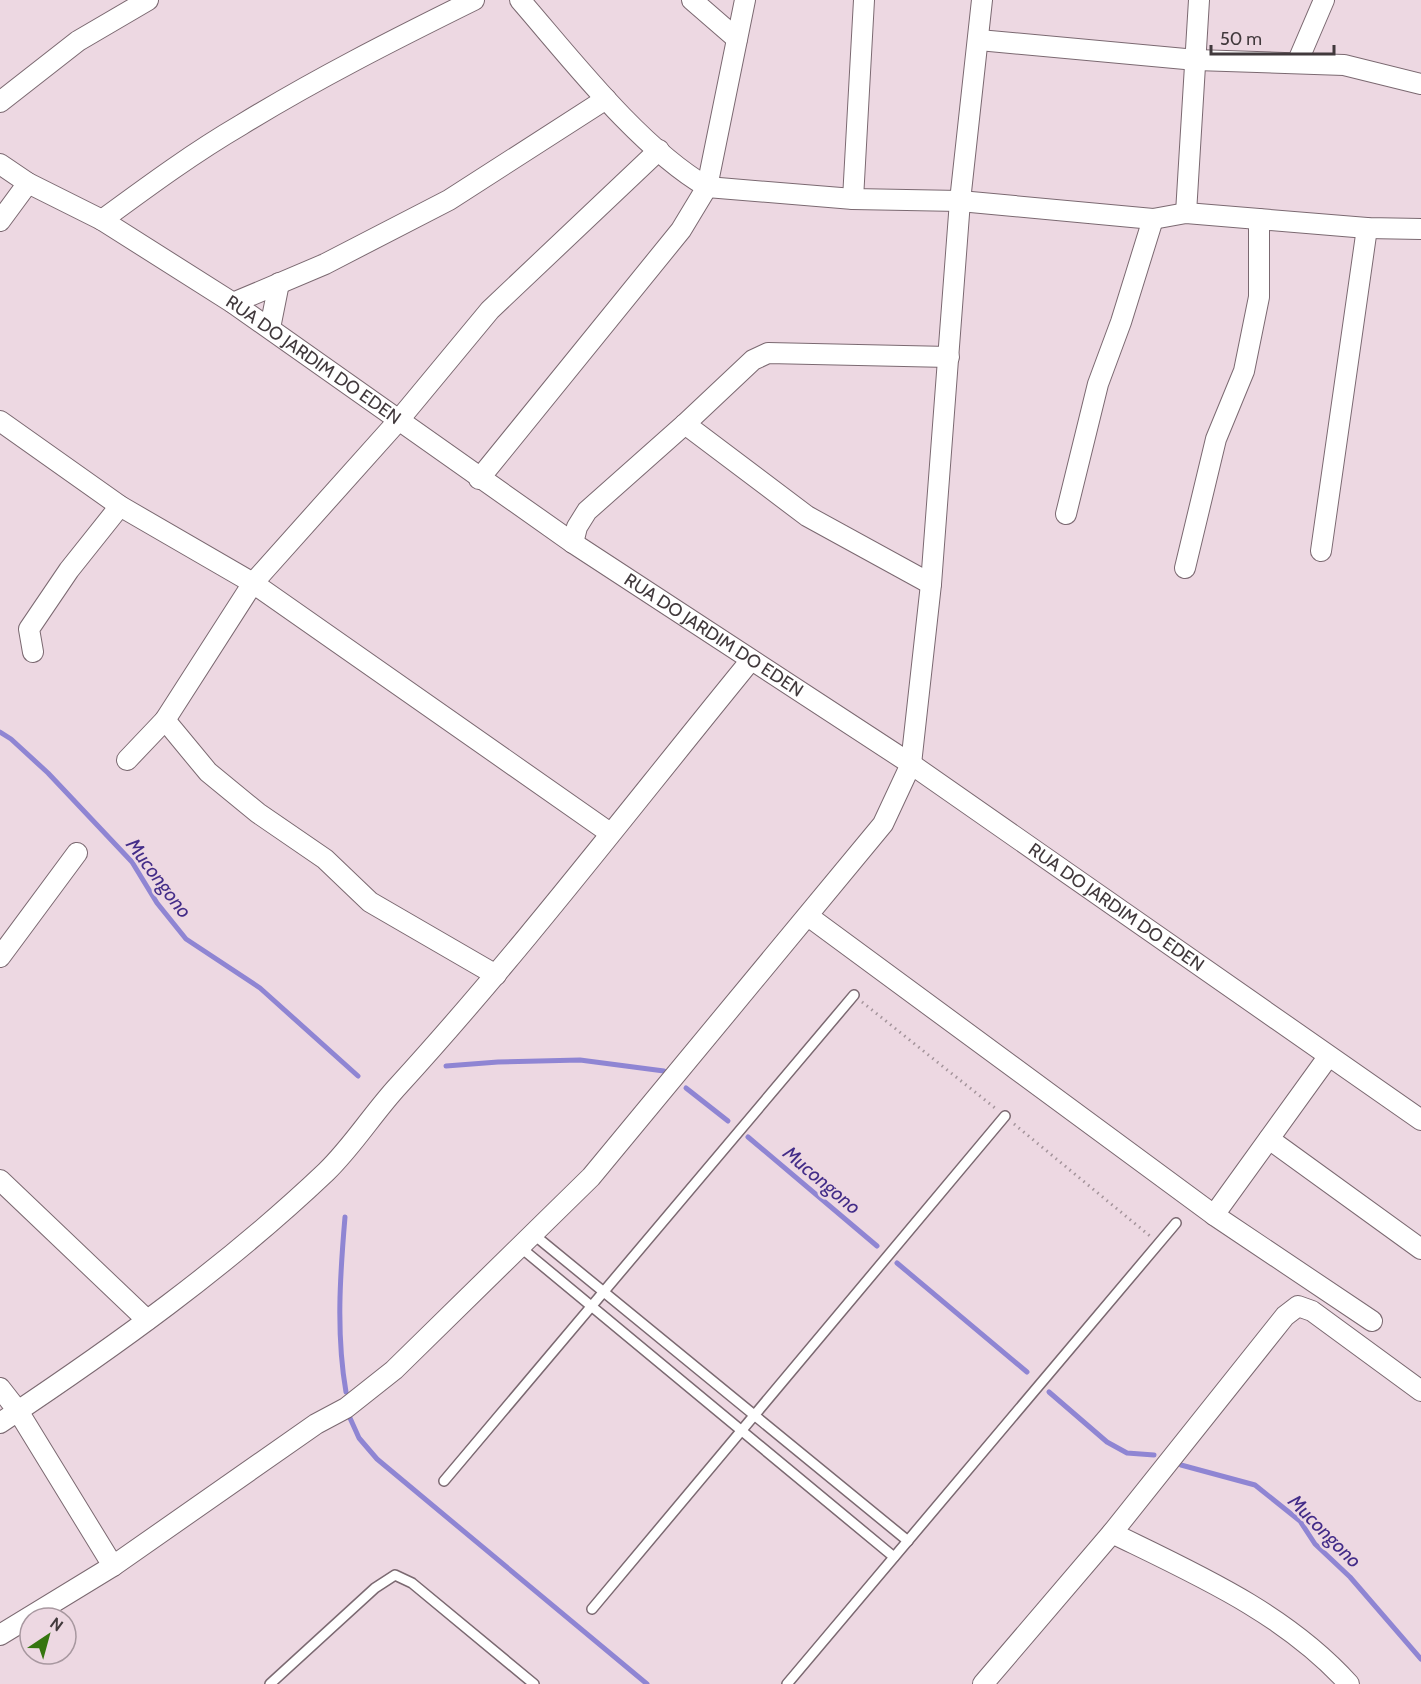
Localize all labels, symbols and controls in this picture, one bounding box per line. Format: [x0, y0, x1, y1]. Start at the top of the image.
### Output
scale bar [1211, 18, 1334, 56]
text: 50 m [1220, 28, 1262, 50]
street label: RUA DO JARDIM DO EDEN [222, 290, 405, 429]
street label: RUA DO JARDIM DO EDEN [620, 569, 807, 702]
water label: Mucongono [121, 833, 197, 923]
street label: RUA DO JARDIM DO EDEN [1024, 838, 1208, 976]
water label: Mucongono [778, 1140, 866, 1219]
water label: Mucongono [1283, 1489, 1367, 1573]
north arrow [18, 1606, 78, 1666]
text: N [46, 1613, 67, 1635]

